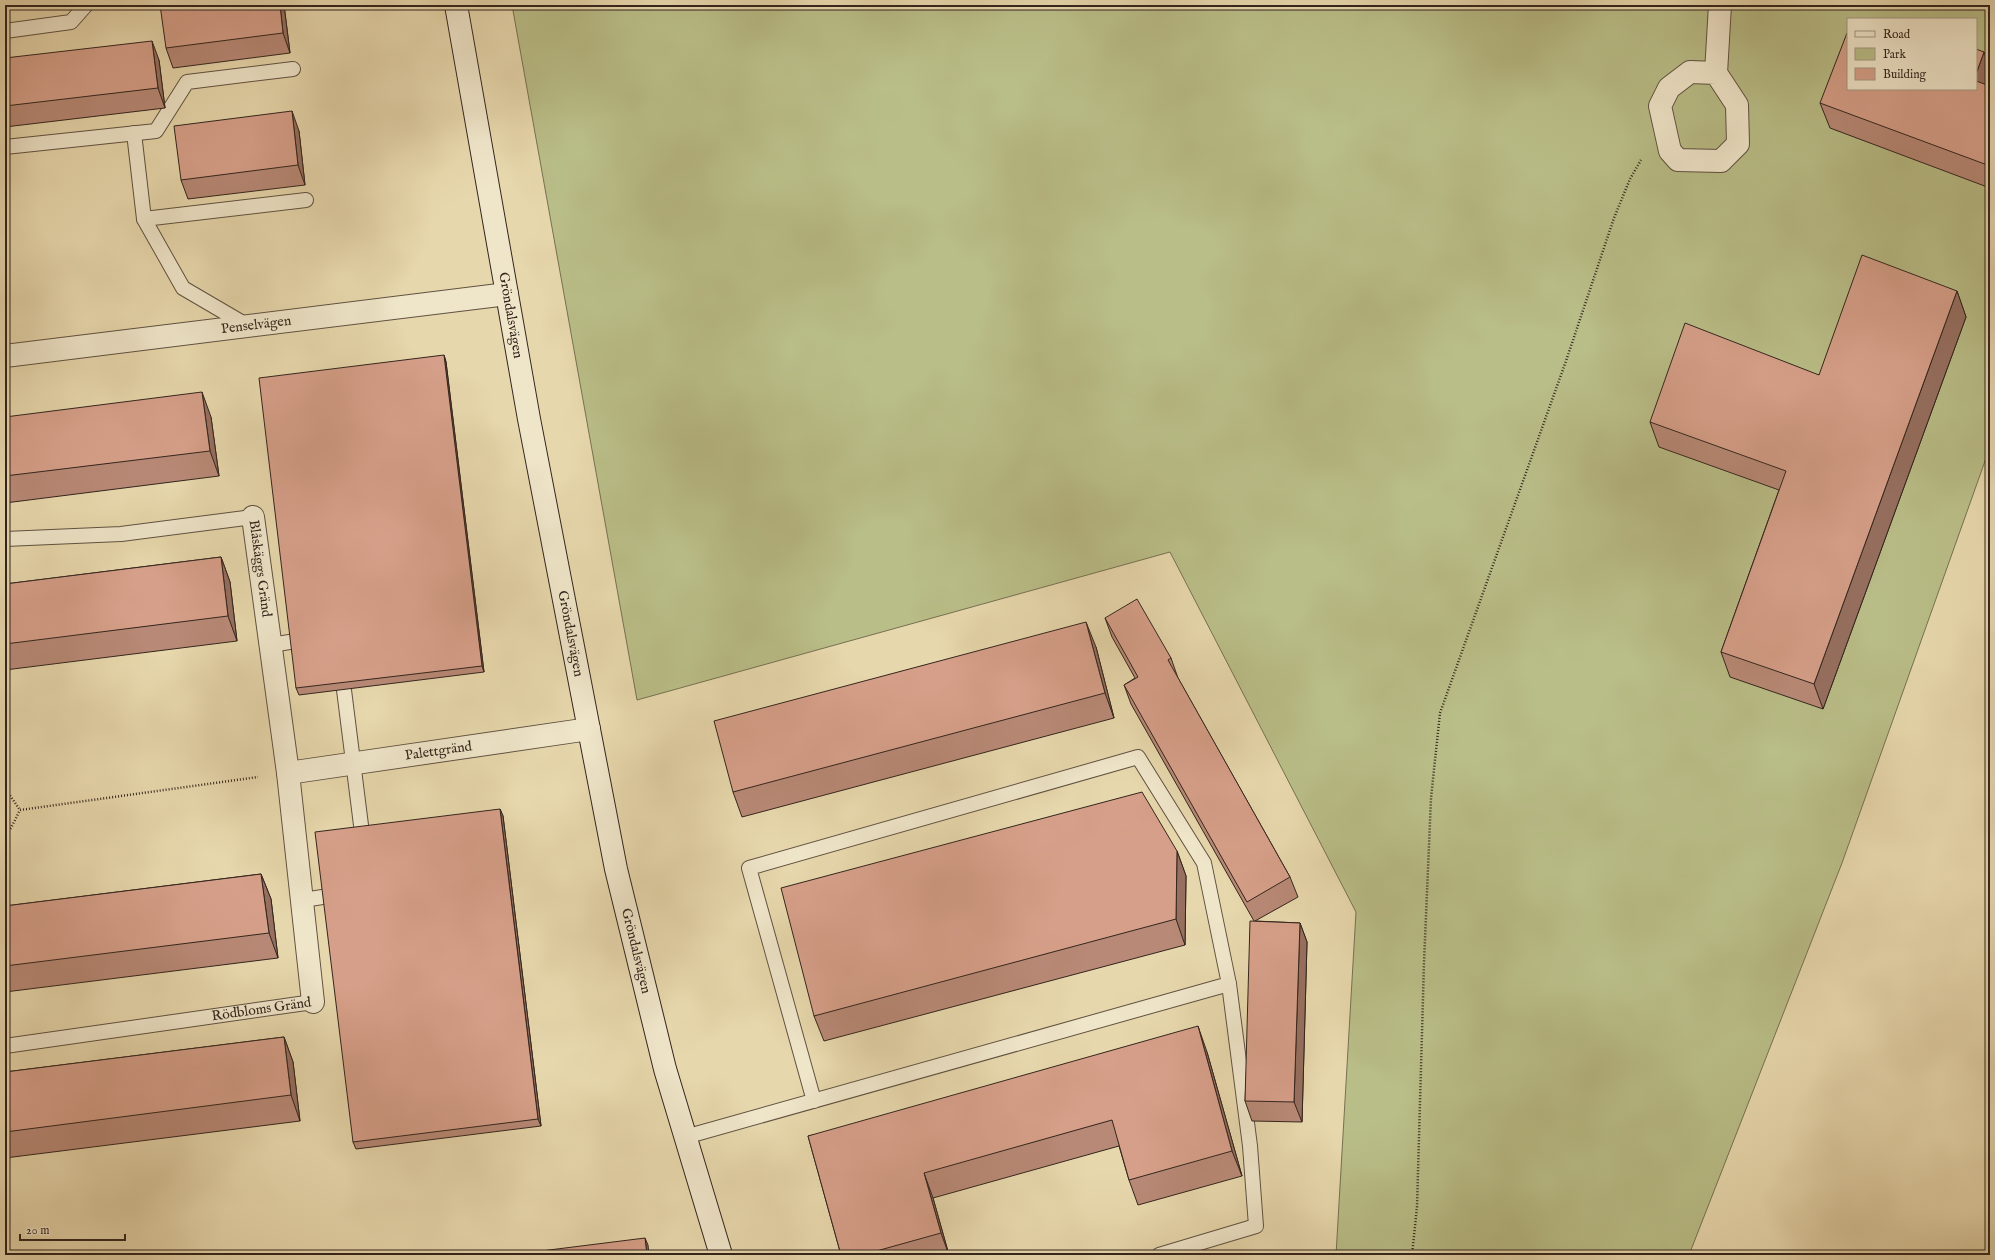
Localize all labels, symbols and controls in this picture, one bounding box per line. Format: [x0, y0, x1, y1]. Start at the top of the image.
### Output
legend [1847, 18, 1977, 90]
text: Road [1883, 27, 1911, 42]
text: Park [1883, 47, 1906, 62]
text: Building [1883, 67, 1927, 82]
street label: Gröndalsvägen [494, 271, 527, 360]
street label: Penselvägen [220, 312, 293, 338]
street label: Blåskäggs Gränd [244, 519, 276, 619]
street label: Gröndalsvägen [553, 589, 588, 679]
street label: Palettgränd [404, 737, 474, 765]
street label: Gröndalsvägen [617, 906, 655, 996]
street label: Rödbloms Gränd [210, 993, 313, 1025]
scale bar [20, 1216, 125, 1242]
text: 20 m [26, 1223, 49, 1238]

